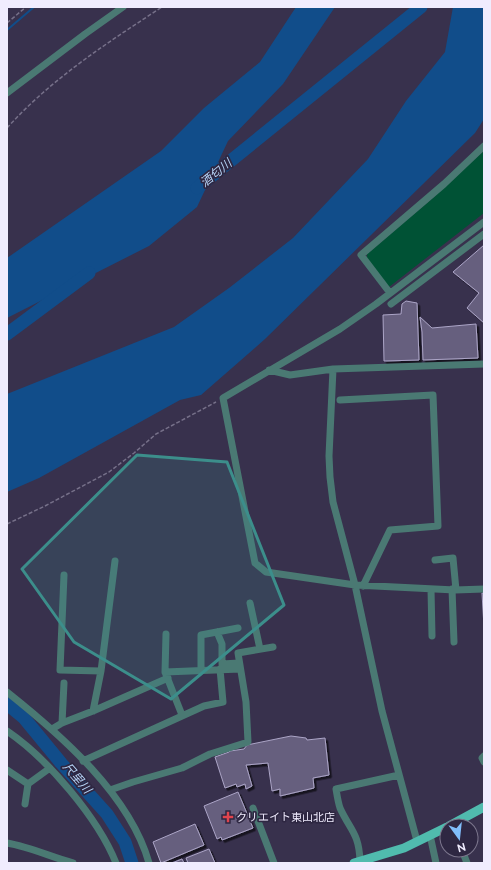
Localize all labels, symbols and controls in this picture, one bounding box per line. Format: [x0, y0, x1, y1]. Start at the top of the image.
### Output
water label: 酒匂川 [198, 155, 236, 190]
water label: 尺里川 [60, 760, 95, 798]
place label: クリエイト東山北店 [236, 811, 335, 824]
marker: クリエイト東山北店 [223, 812, 233, 822]
north arrow [439, 818, 479, 858]
text: N [456, 840, 467, 855]

